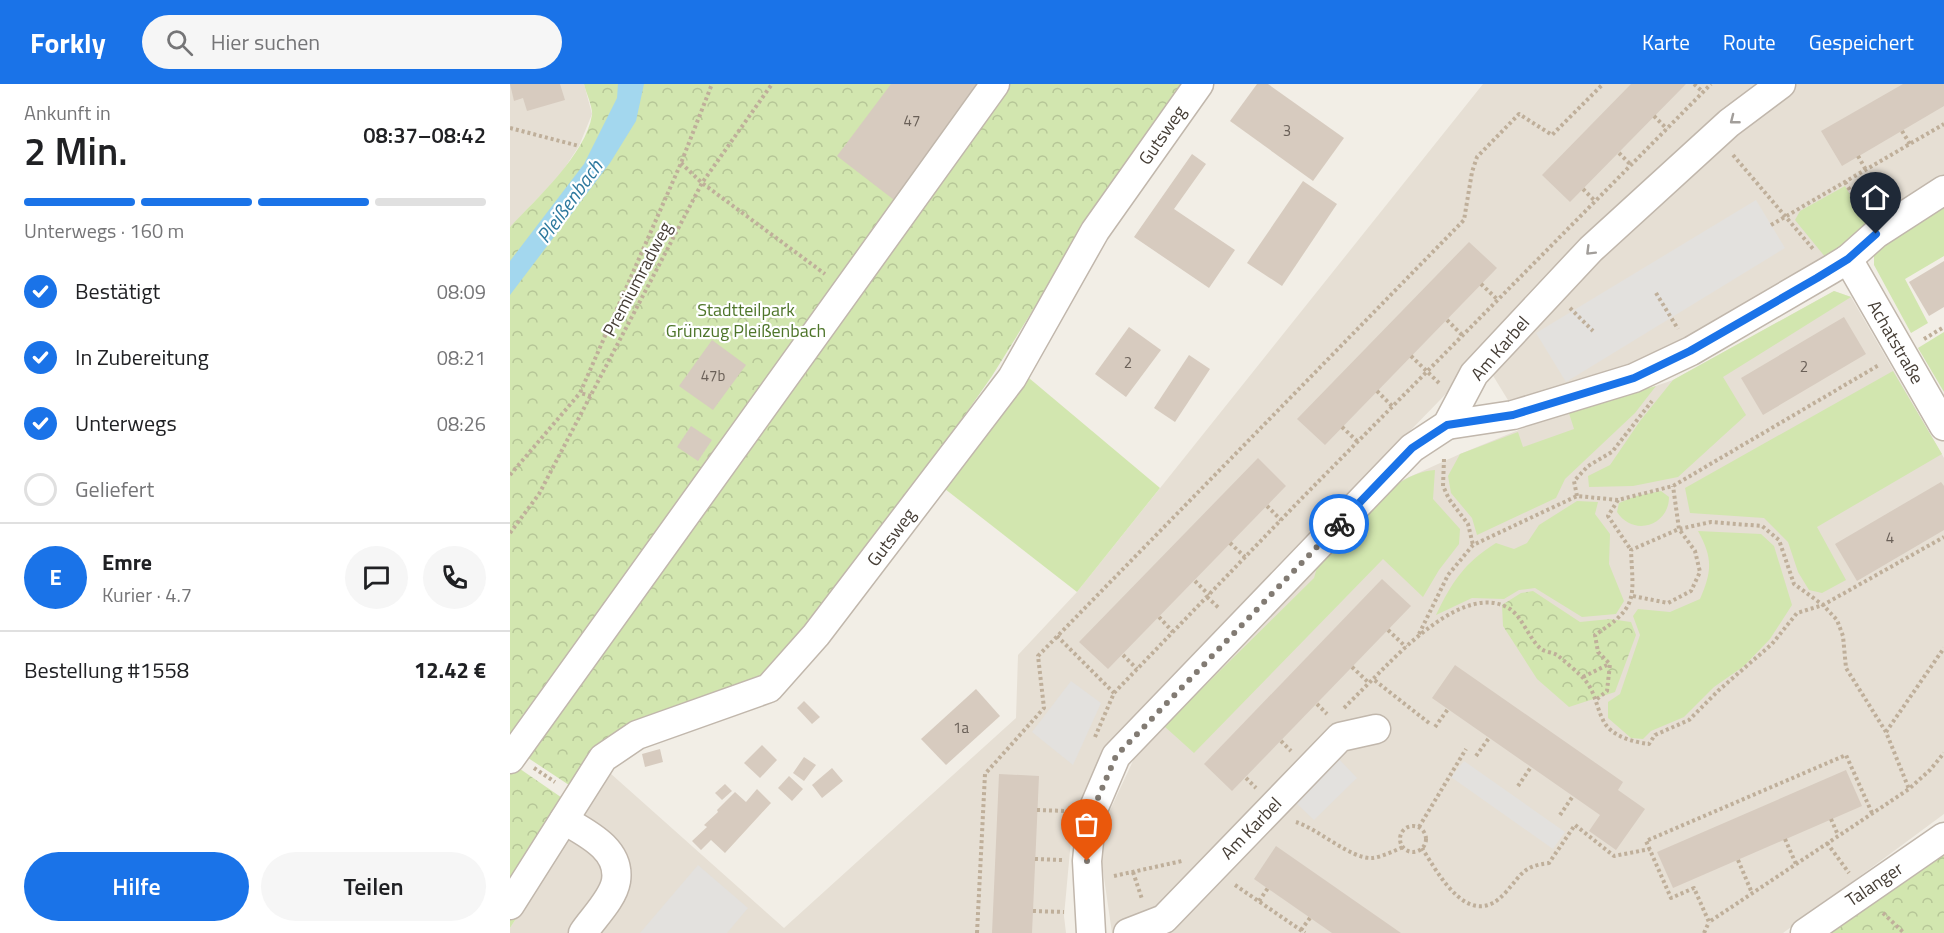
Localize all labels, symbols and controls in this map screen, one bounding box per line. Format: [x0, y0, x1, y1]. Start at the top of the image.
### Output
search box [142, 15, 562, 69]
text: Forkly [30, 21, 106, 64]
text: Hier suchen [211, 25, 320, 59]
icon: search [163, 26, 196, 59]
text: Karte [1642, 26, 1690, 58]
text: Route [1723, 26, 1776, 58]
text: Gespeichert [1809, 26, 1914, 58]
text: Ankunft in [24, 97, 111, 128]
street label: Gutsweg [1132, 100, 1192, 170]
house number: 47 [904, 109, 920, 132]
one-way arrow [1730, 112, 1741, 123]
text: 08:37–08:42 [363, 118, 486, 152]
house number: 3 [1283, 119, 1291, 142]
text: 2 Min. [24, 121, 128, 180]
water label: Pleißenbach [528, 152, 611, 249]
pin [1850, 172, 1901, 234]
icon: home [1859, 181, 1892, 214]
text: Unterwegs · 160 m [24, 215, 184, 246]
street label: Premiumradweg [595, 217, 679, 341]
one-way arrow [1586, 244, 1597, 254]
text: Bestätigt [75, 274, 160, 308]
icon: check [24, 275, 57, 308]
text: 08:09 [437, 276, 486, 307]
street label: Achatstraße [1861, 295, 1931, 389]
park label: Stadtteilpark Grünzug Pleißenbach [666, 296, 826, 344]
street label: Am Karbel [1464, 310, 1536, 386]
text: In Zubereitung [75, 340, 209, 374]
icon: check [24, 341, 57, 374]
text: 08:21 [437, 342, 486, 373]
house number: 2 [1124, 351, 1132, 374]
house number: 2 [1800, 355, 1808, 378]
house number: 47b [701, 364, 725, 387]
text: Unterwegs [75, 406, 177, 440]
icon: check [24, 407, 57, 440]
text: 08:26 [437, 408, 486, 439]
text: Geliefert [75, 472, 154, 506]
courier [1309, 494, 1369, 554]
street label: Gutsweg [860, 502, 922, 572]
icon: bike [1323, 508, 1356, 541]
house number: 4 [1886, 526, 1894, 549]
text: Emre [102, 545, 152, 579]
button: chat [345, 546, 408, 609]
button: phone [423, 546, 486, 609]
text: E [49, 560, 62, 594]
text: Kurier · 4.7 [102, 579, 192, 610]
text: Bestellung #1558 [24, 653, 189, 687]
text: 12.42 € [414, 653, 486, 687]
house number: 1a [953, 716, 969, 739]
street label: Am Karbel [1214, 791, 1288, 865]
pin [1061, 799, 1112, 861]
icon: bag [1070, 808, 1103, 841]
button: Hilfe [24, 852, 249, 921]
button: Teilen [261, 852, 486, 921]
street label: Talanger [1840, 855, 1908, 913]

